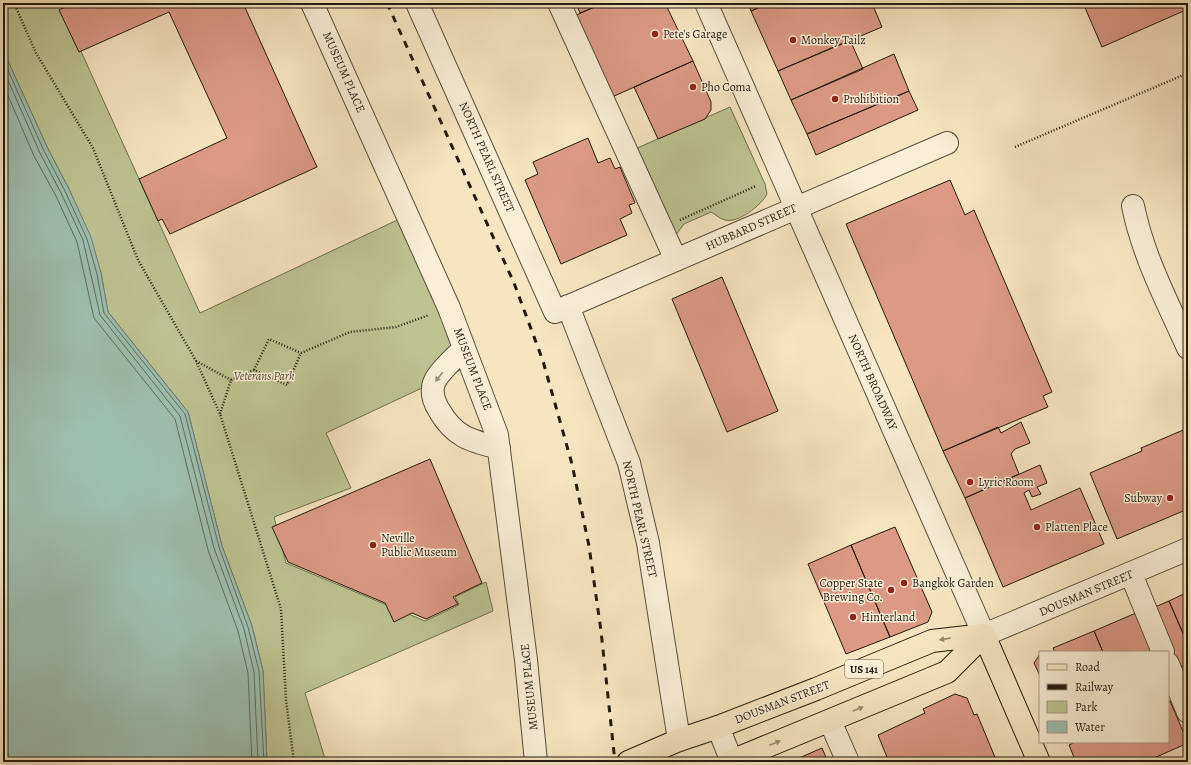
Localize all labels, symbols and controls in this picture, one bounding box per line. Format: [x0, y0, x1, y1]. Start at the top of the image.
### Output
place label: Pete's Garage [663, 26, 727, 42]
street label: MUSEUM PLACE [319, 29, 369, 115]
marker: Pete's Garage [650, 29, 660, 39]
place label: Monkey Tailz [801, 32, 866, 48]
marker: Monkey Tailz [788, 35, 798, 45]
place label: Pho Coma [701, 79, 752, 95]
marker: Pho Coma [688, 82, 698, 92]
place label: Prohibition [843, 91, 900, 107]
marker: Prohibition [830, 94, 840, 104]
street label: NORTH PEARL STREET [455, 99, 519, 215]
street label: HUBBARD STREET [703, 200, 799, 254]
street label: MUSEUM PLACE [450, 326, 496, 412]
street label: NORTH BROADWAY [845, 331, 902, 433]
park label: Veterans Park [234, 368, 295, 384]
one-way arrow [434, 371, 443, 382]
street label: NORTH PEARL STREET [619, 459, 661, 580]
place label: Lyric Room [978, 474, 1034, 490]
marker: Lyric Room [965, 477, 975, 487]
place label: Subway [1124, 490, 1163, 506]
marker: Subway [1165, 493, 1175, 503]
place label: Platten Place [1045, 519, 1108, 535]
marker: Platten Place [1032, 522, 1042, 532]
place label: Neville Public Museum [381, 530, 457, 560]
marker: Neville Public Museum [368, 540, 378, 550]
street label: DOUSMAN STREET [1037, 566, 1136, 620]
place label: Copper State Brewing Co. [819, 575, 883, 605]
place label: Bangkok Garden [912, 575, 994, 591]
marker: Bangkok Garden [899, 578, 909, 588]
marker: Copper State Brewing Co. [886, 585, 896, 595]
place label: Hinterland [861, 609, 916, 625]
marker: Hinterland [848, 612, 858, 622]
one-way arrow [939, 637, 951, 643]
street label: MUSEUM PLACE [516, 643, 542, 731]
legend [1039, 651, 1169, 743]
text: Road [1075, 659, 1101, 675]
road number: US 141 [845, 660, 883, 678]
street label: DOUSMAN STREET [732, 676, 832, 727]
text: Railway [1075, 679, 1114, 695]
text: Park [1075, 699, 1098, 715]
one-way arrow [853, 706, 864, 712]
text: Water [1074, 719, 1105, 735]
one-way arrow [770, 740, 781, 746]

